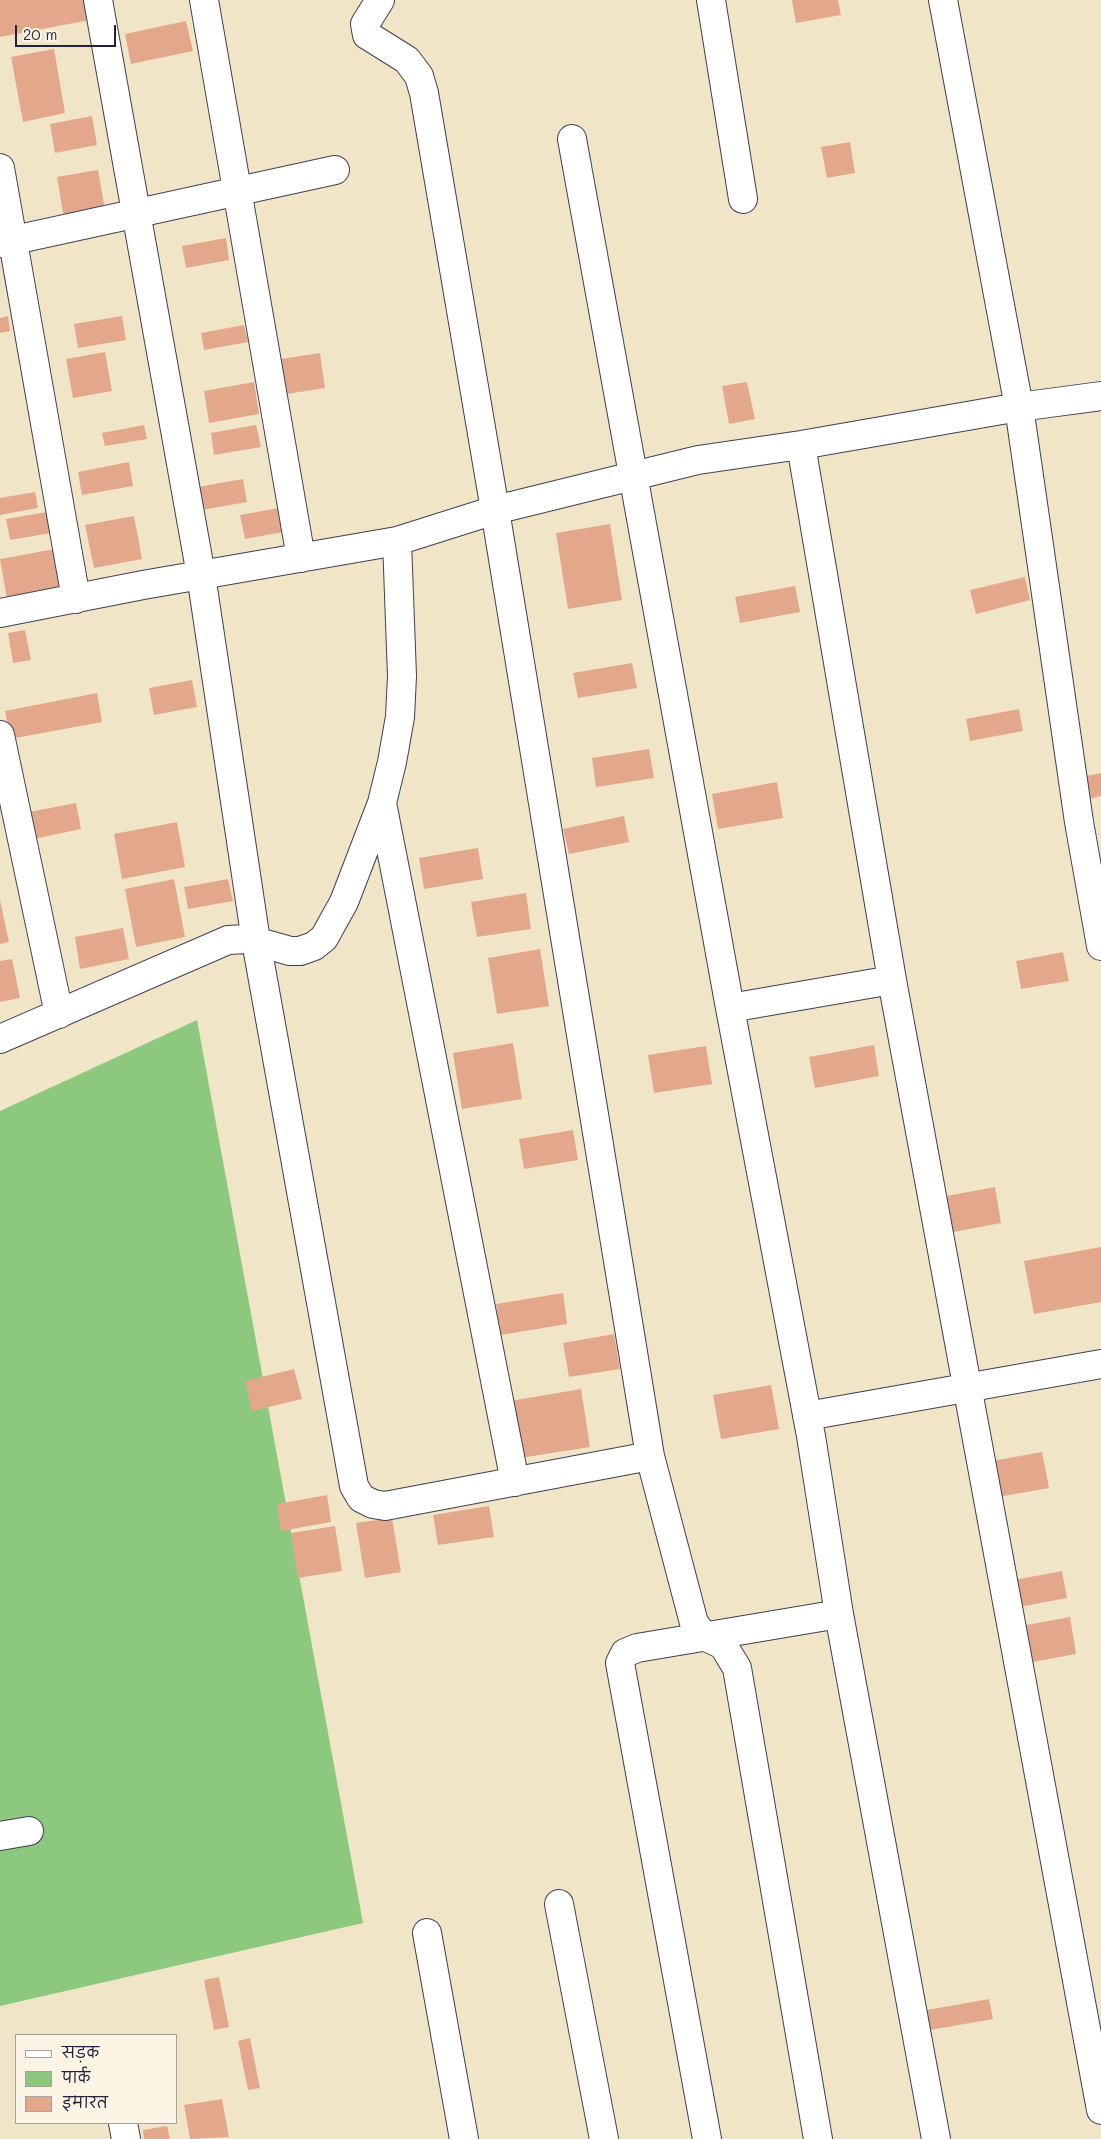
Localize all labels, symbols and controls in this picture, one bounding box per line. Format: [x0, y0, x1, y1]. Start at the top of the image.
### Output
scale bar [18, 15, 119, 47]
text: 20 m [23, 24, 57, 44]
legend [15, 2034, 178, 2124]
text: सड़क [62, 2042, 99, 2062]
text: पार्क [62, 2067, 90, 2087]
text: इमारत [62, 2092, 108, 2112]

